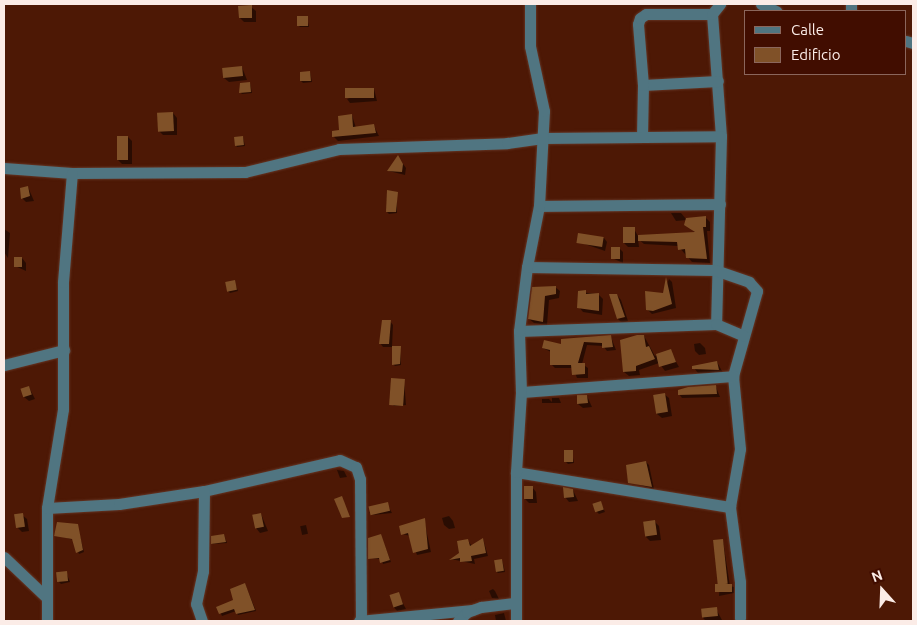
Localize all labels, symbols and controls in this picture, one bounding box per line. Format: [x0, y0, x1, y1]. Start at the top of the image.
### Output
legend [744, 10, 907, 75]
text: Calle [791, 21, 824, 38]
text: Edificio [791, 46, 840, 63]
north arrow [857, 565, 907, 615]
text: N [869, 567, 885, 585]

